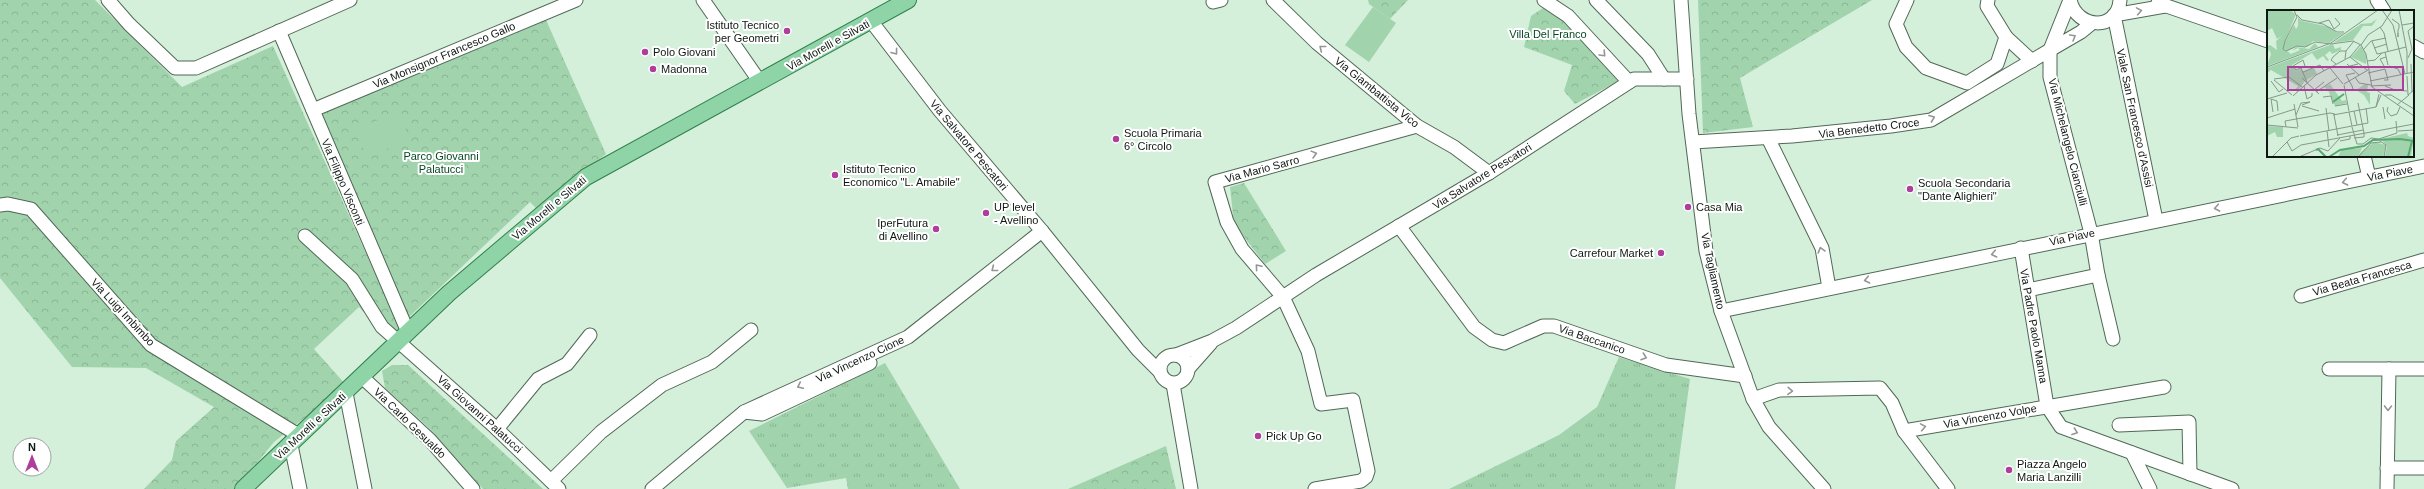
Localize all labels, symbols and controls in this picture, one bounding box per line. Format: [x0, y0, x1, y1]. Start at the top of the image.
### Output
one-way arrow [2136, 7, 2142, 16]
inset map [2267, 10, 2414, 157]
street label: Via Morelli e Silvati [785, 17, 871, 73]
place label: Istituto Tecnico per Geometri [706, 19, 779, 44]
street label: Via Monsignor Francesco Gallo [371, 20, 517, 90]
marker: Istituto Tecnico per Geometri [782, 26, 792, 36]
park label: Villa Del Franco [1509, 28, 1587, 40]
one-way arrow [2069, 34, 2076, 41]
one-way arrow [1319, 45, 1327, 52]
place label: Polo Giovani [653, 46, 715, 58]
marker: Polo Giovani [640, 47, 650, 57]
one-way arrow [890, 47, 897, 54]
street label: Viale San Francesco d'Assisi [2114, 48, 2156, 188]
one-way arrow [1598, 50, 1605, 57]
street label: Via Giambattista Vico [1333, 54, 1421, 130]
place label: Madonna [661, 63, 708, 75]
marker: Madonna [648, 64, 658, 74]
street label: Via Michelangelo Cianciulli [2046, 77, 2090, 207]
street label: Via Salvatore Pescatori [928, 97, 1010, 193]
one-way arrow [1928, 115, 1935, 123]
street label: Via Benedetto Croce [1818, 116, 1920, 140]
place label: Scuola Primaria 6° Circolo [1124, 127, 1203, 152]
marker: Scuola Primaria 6° Circolo [1111, 134, 1121, 144]
street label: Via Filippo Visconti [319, 137, 367, 227]
street label: Via Salvatore Pescatori [1430, 141, 1534, 211]
park label: Parco Giovanni Palatucci [403, 150, 479, 175]
one-way arrow [1310, 150, 1317, 159]
street label: Via Mario Sarro [1224, 153, 1300, 185]
place label: Istituto Tecnico Economico "L. Amabile" [843, 163, 960, 188]
street label: Via Piave [2366, 163, 2414, 183]
marker: Istituto Tecnico Economico "L. Amabile" [830, 170, 840, 180]
street label: Via Morelli e Silvati [510, 174, 588, 242]
place label: Scuola Secondaria "Dante Alighieri" [1918, 177, 2011, 202]
one-way arrow [2341, 177, 2348, 185]
marker: Scuola Secondaria "Dante Alighieri" [1905, 184, 1915, 194]
place label: UP level - Avellino [994, 201, 1038, 226]
place label: Casa Mia [1696, 201, 1743, 213]
marker: Casa Mia [1683, 202, 1693, 212]
one-way arrow [2214, 203, 2220, 211]
marker: UP level - Avellino [981, 208, 991, 218]
place label: IperFutura di Avellino [877, 217, 929, 242]
marker: IperFutura di Avellino [931, 224, 941, 234]
street label: Via Piave [2048, 226, 2096, 248]
street label: Via Tagliamento [1699, 232, 1727, 310]
place label: Carrefour Market [1570, 247, 1653, 259]
one-way arrow [1817, 247, 1826, 254]
marker: Carrefour Market [1656, 248, 1666, 258]
one-way arrow [1991, 249, 1997, 257]
street label: Via Beata Francesca [2311, 258, 2413, 298]
one-way arrow [991, 264, 998, 271]
one-way arrow [1255, 265, 1262, 272]
street label: Via Padre Paolo Manna [2018, 268, 2050, 385]
street label: Via Luigi Imbimbo [89, 276, 157, 348]
one-way arrow [1863, 276, 1870, 284]
street label: Via Baccanico [1557, 322, 1627, 356]
street label: Via Vincenzo Cione [814, 333, 906, 385]
one-way arrow [1640, 353, 1647, 361]
street label: Via Giovanni Palatucci [435, 373, 525, 455]
one-way arrow [797, 381, 805, 389]
street label: Via Carlo Gesualdo [372, 386, 448, 460]
one-way arrow [1787, 386, 1794, 395]
street label: Via Morelli e Silvati [272, 390, 348, 462]
street label: Via Vincenzo Volpe [1942, 402, 2038, 430]
one-way arrow [2384, 405, 2392, 411]
one-way arrow [1920, 424, 1926, 432]
one-way arrow [2071, 427, 2078, 435]
place label: Pick Up Go [1266, 430, 1322, 442]
marker: Pick Up Go [1253, 431, 1263, 441]
north arrow [12, 437, 52, 477]
text: N [28, 441, 36, 453]
place label: Piazza Angelo Maria Lanzilli [2017, 458, 2087, 483]
marker: Piazza Angelo Maria Lanzilli [2004, 465, 2014, 475]

